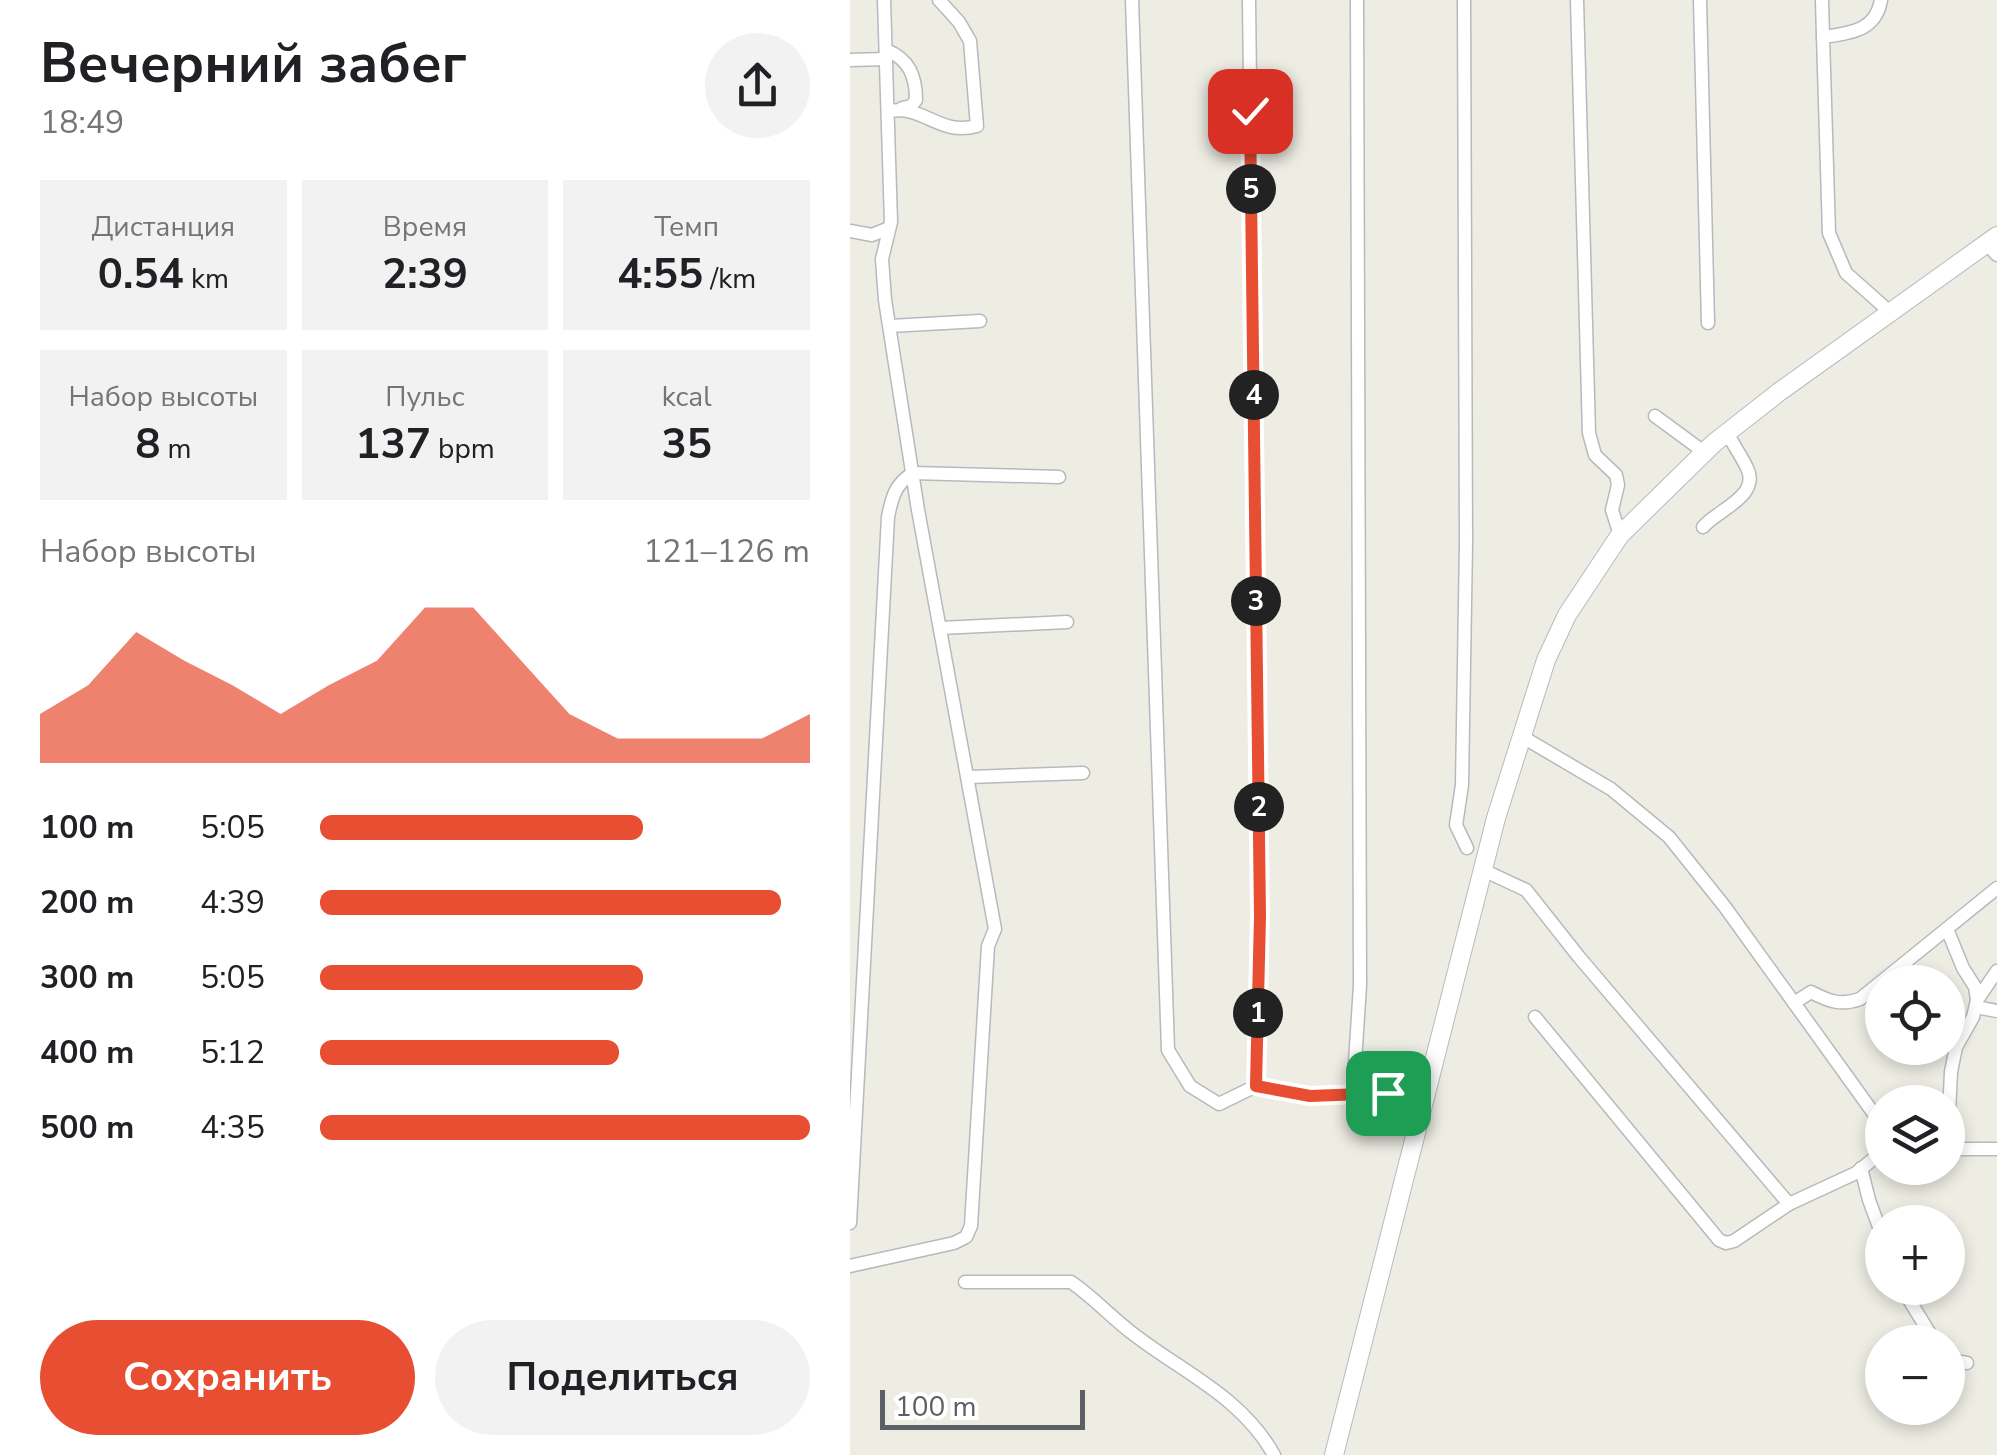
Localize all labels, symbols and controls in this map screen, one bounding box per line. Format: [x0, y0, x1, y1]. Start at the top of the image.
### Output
text: Вечерний забег [40, 26, 467, 101]
button: share [705, 33, 810, 138]
pin [1208, 69, 1293, 154]
icon: check [1223, 84, 1278, 139]
text: 18:49 [40, 101, 124, 144]
pin: 5 [1226, 164, 1276, 214]
text: 5 [1243, 170, 1259, 208]
text: Дистанция [92, 208, 235, 246]
text: Время [383, 208, 467, 246]
text: Темп [654, 208, 719, 246]
text: 0.54 [98, 246, 184, 303]
text: 2:39 [382, 246, 468, 303]
text: 4:55 [617, 246, 703, 303]
text: km [184, 260, 229, 298]
text: /km [703, 260, 756, 298]
pin: 4 [1229, 370, 1279, 420]
text: 4 [1246, 376, 1262, 414]
text: Набор высоты [69, 378, 258, 416]
text: Пульс [385, 378, 465, 416]
text: kcal [662, 378, 711, 416]
text: 8 [135, 416, 160, 473]
text: 137 [355, 416, 431, 473]
text: 35 [661, 416, 712, 473]
text: m [160, 430, 192, 468]
text: bpm [431, 430, 495, 468]
text: Набор высоты [40, 530, 257, 573]
text: 121–126 m [643, 530, 810, 573]
pin: 3 [1231, 576, 1281, 626]
text: 3 [1248, 582, 1264, 620]
pin: 2 [1234, 782, 1284, 832]
text: 2 [1251, 788, 1267, 826]
text: 100 m [40, 806, 134, 849]
text: 5:05 [200, 806, 265, 849]
text: 200 m [40, 881, 134, 924]
text: 4:39 [200, 881, 265, 924]
text: 300 m [40, 956, 134, 999]
text: 5:05 [200, 956, 265, 999]
map controls [1865, 965, 1965, 1425]
button: locate [1865, 965, 1965, 1065]
pin: 1 [1233, 988, 1283, 1038]
text: 1 [1250, 994, 1266, 1032]
text: 400 m [40, 1031, 134, 1074]
text: 5:12 [200, 1031, 265, 1074]
pin [1346, 1051, 1431, 1136]
icon: arrive [1361, 1066, 1416, 1121]
button: layers [1865, 1085, 1965, 1185]
text: 500 m [40, 1106, 134, 1149]
text: 4:35 [200, 1106, 265, 1149]
button: + [1865, 1205, 1965, 1305]
button: Сохранить [40, 1320, 415, 1435]
button: Поделиться [435, 1320, 810, 1435]
button: − [1865, 1325, 1965, 1425]
scale bar [880, 1385, 1085, 1430]
text: 100 m [895, 1388, 977, 1426]

